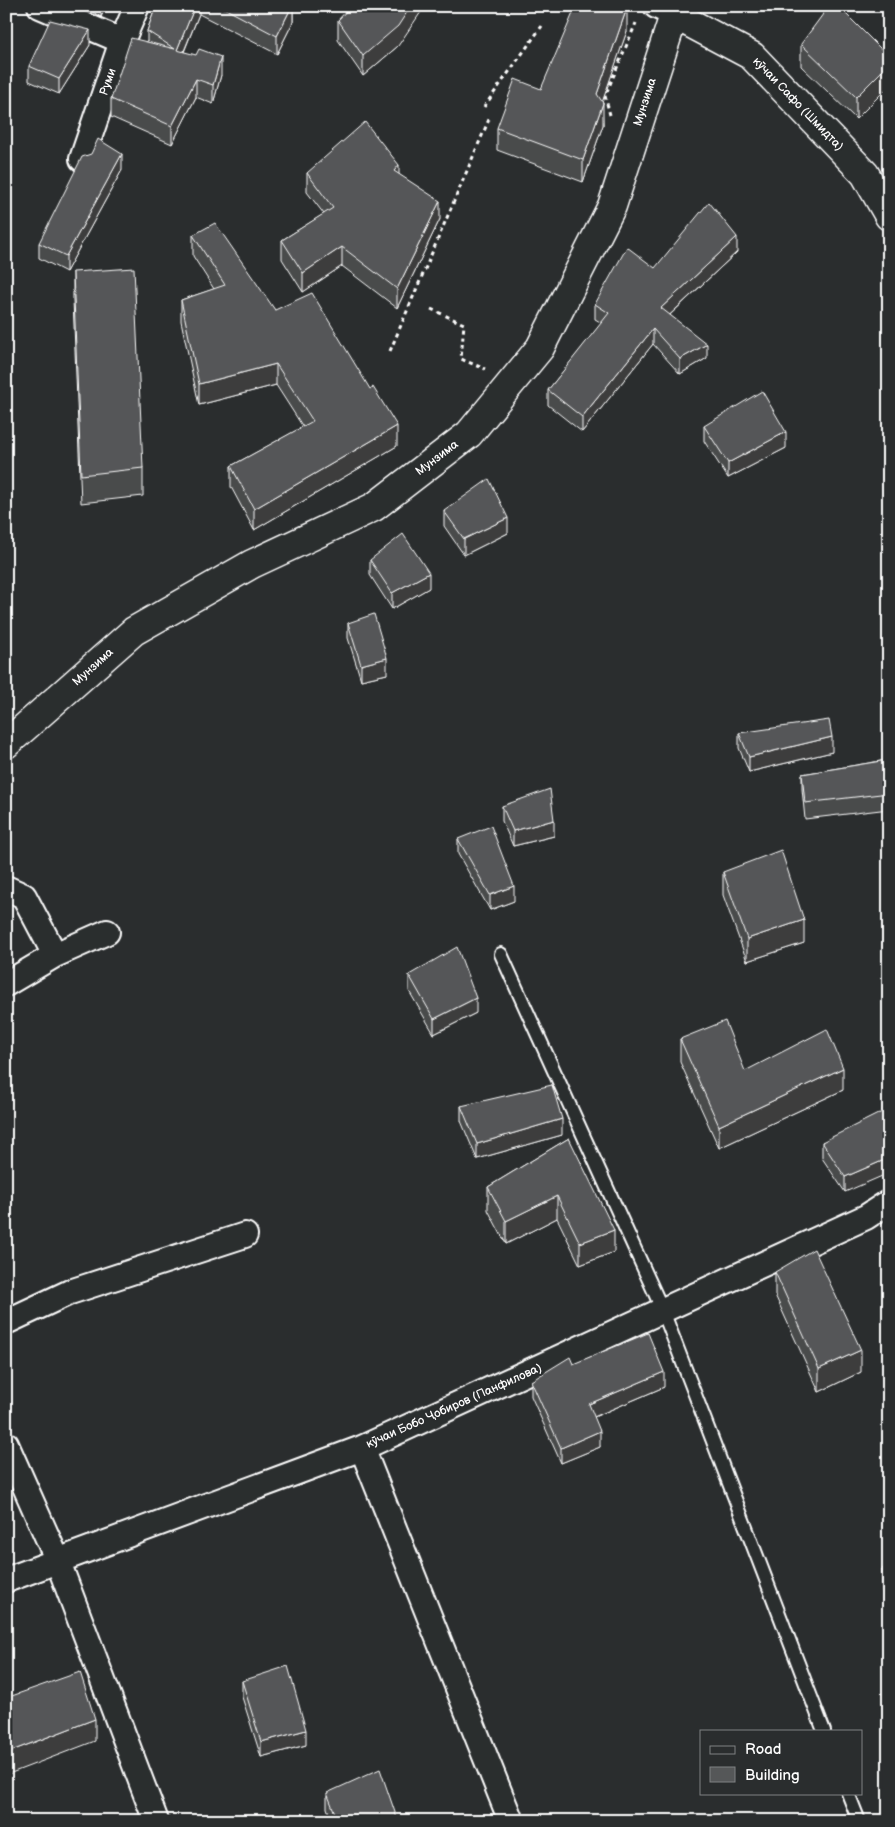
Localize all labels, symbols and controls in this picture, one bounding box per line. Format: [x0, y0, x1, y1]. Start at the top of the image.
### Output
street label: кӯчаи Сафо (Шмидта) [749, 54, 847, 154]
street label: Руми [96, 66, 120, 98]
street label: Мунзима [630, 76, 660, 128]
street label: Мунзима [413, 437, 461, 479]
street label: Мунзима [69, 645, 117, 689]
street label: кӯчаи Бобо Ҷобиров (Панфилова) [364, 1360, 544, 1452]
legend [700, 1730, 862, 1794]
text: Road [745, 1740, 781, 1759]
text: Building [745, 1766, 800, 1785]

